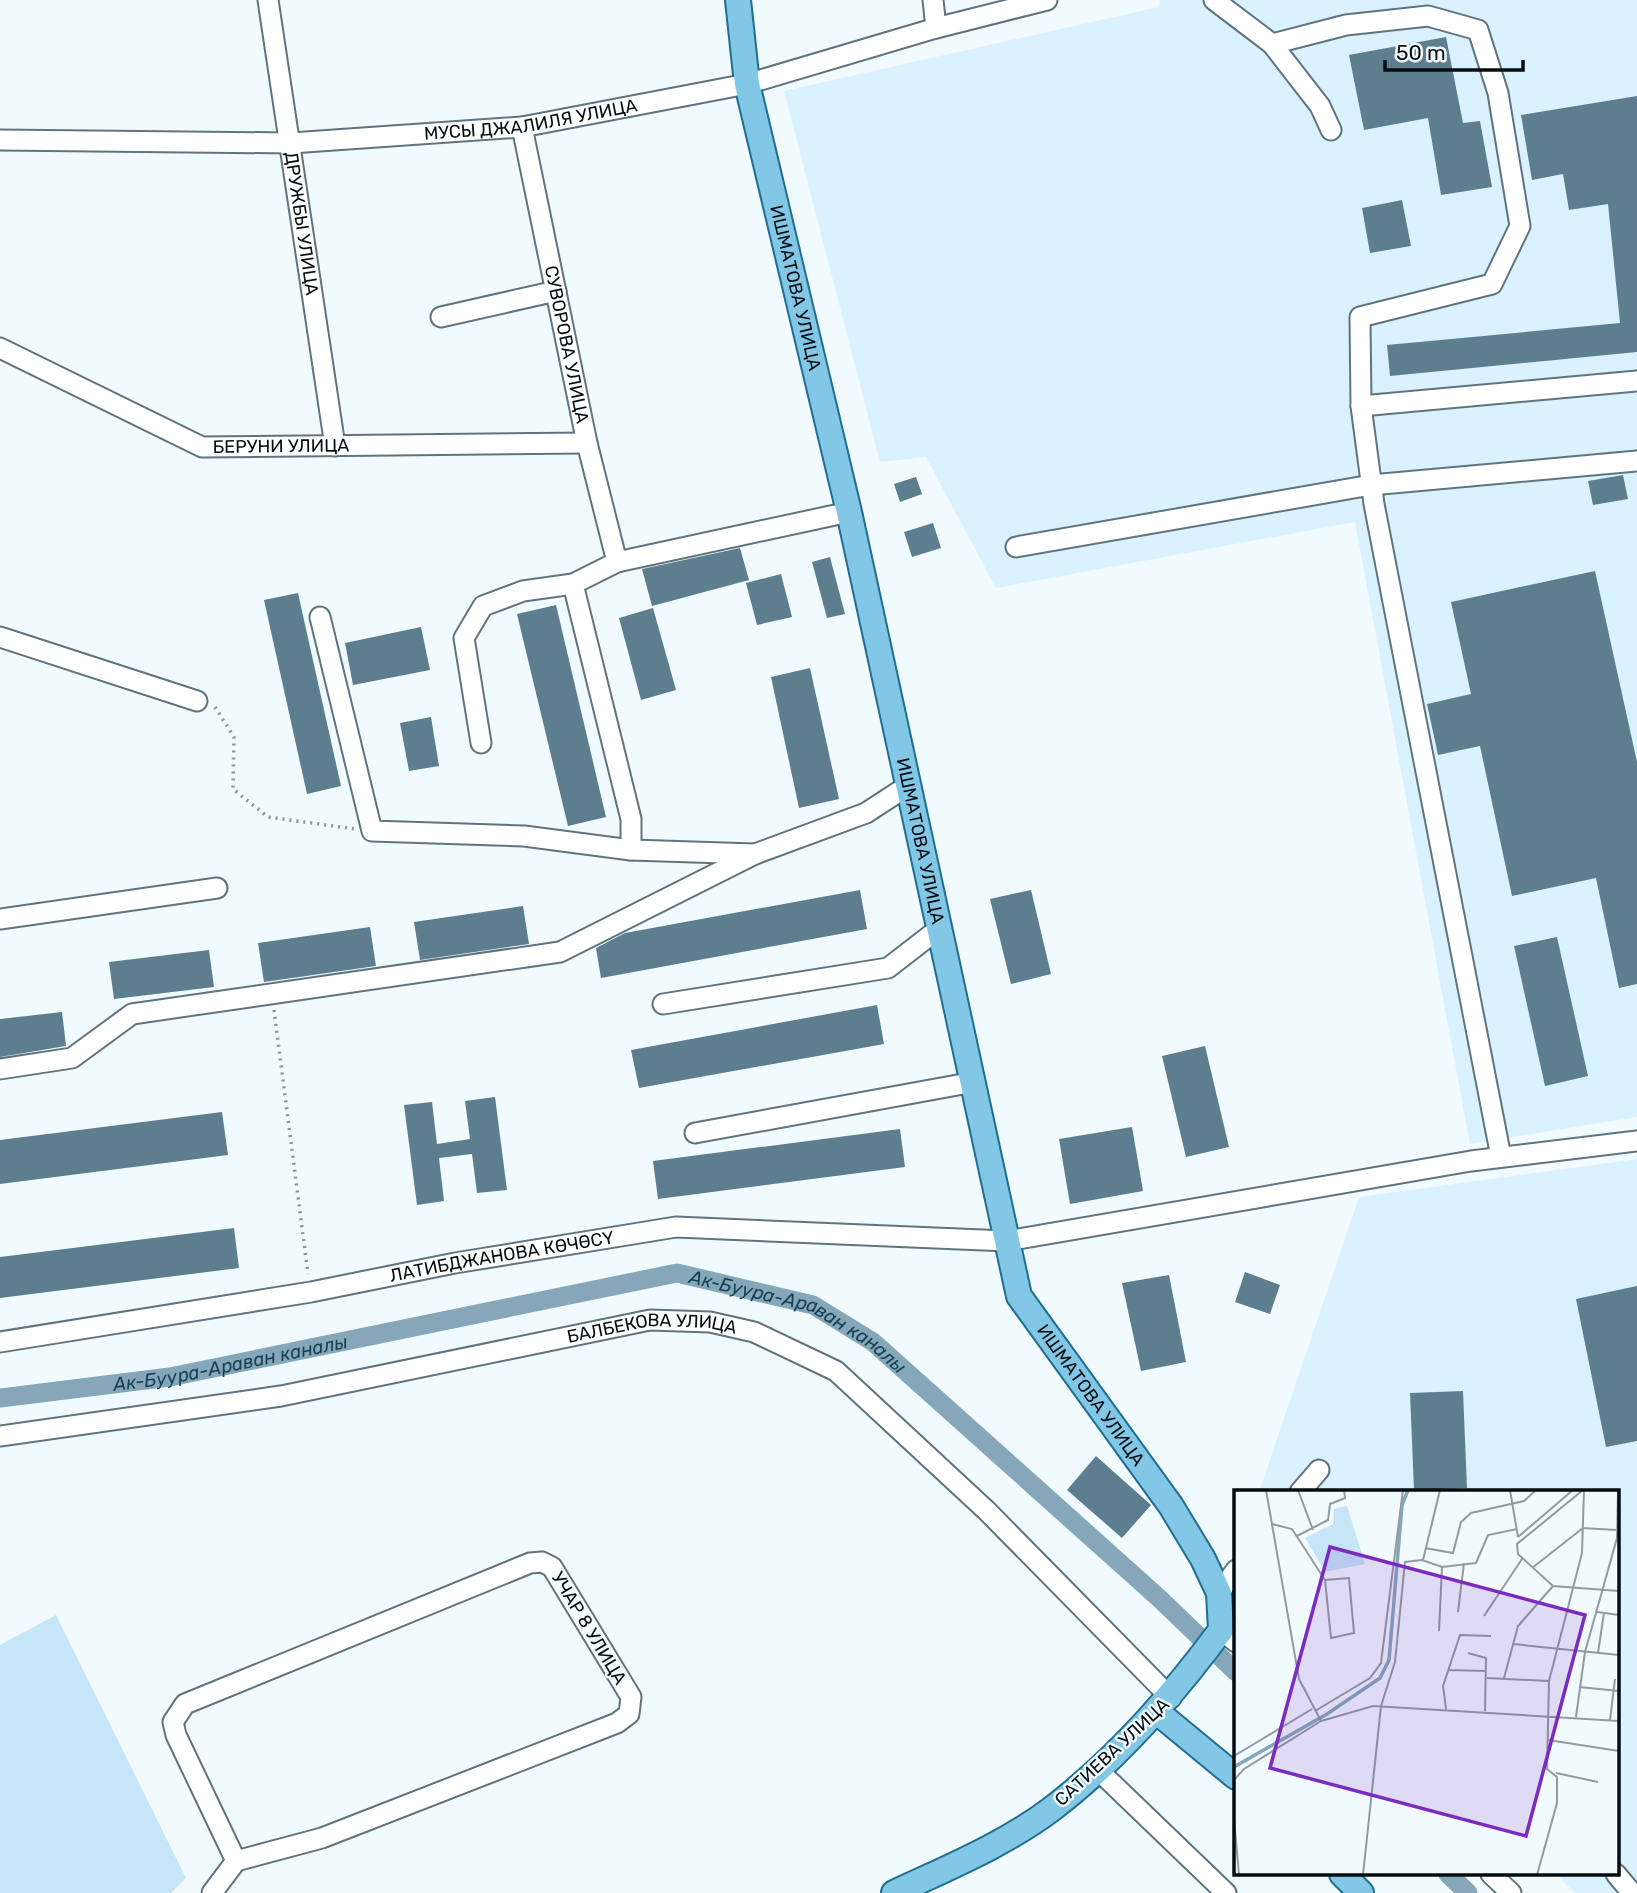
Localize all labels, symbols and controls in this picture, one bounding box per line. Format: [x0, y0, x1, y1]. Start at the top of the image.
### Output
scale bar [1385, 28, 1523, 72]
text: 50 m [1396, 40, 1446, 65]
street label: МУСЫ ДЖАЛИЛЯ УЛИЦА [423, 94, 639, 145]
street label: ДРУЖБЫ УЛИЦА [280, 150, 323, 297]
street label: ИШМАТОВА УЛИЦА [765, 203, 826, 373]
street label: СУВОРОВА УЛИЦА [540, 264, 594, 425]
street label: БЕРУНИ УЛИЦА [213, 434, 349, 458]
street label: ИШМАТОВА УЛИЦА [892, 756, 949, 926]
street label: ЛАТИБДЖАНОВА КӨЧӨСҮ [388, 1226, 615, 1287]
water label: Ак-Буура-Араван каналы [686, 1265, 912, 1378]
street label: БАЛБЕКОВА УЛИЦА [565, 1309, 739, 1348]
street label: ИШМАТОВА УЛИЦА [1032, 1320, 1149, 1470]
water label: Ак-Буура-Араван каналы [111, 1329, 350, 1396]
inset map [1234, 1490, 1620, 1876]
street label: УЧАР 8 УЛИЦА [547, 1568, 631, 1688]
street label: САТИЕВА УЛИЦА [1050, 1693, 1174, 1811]

